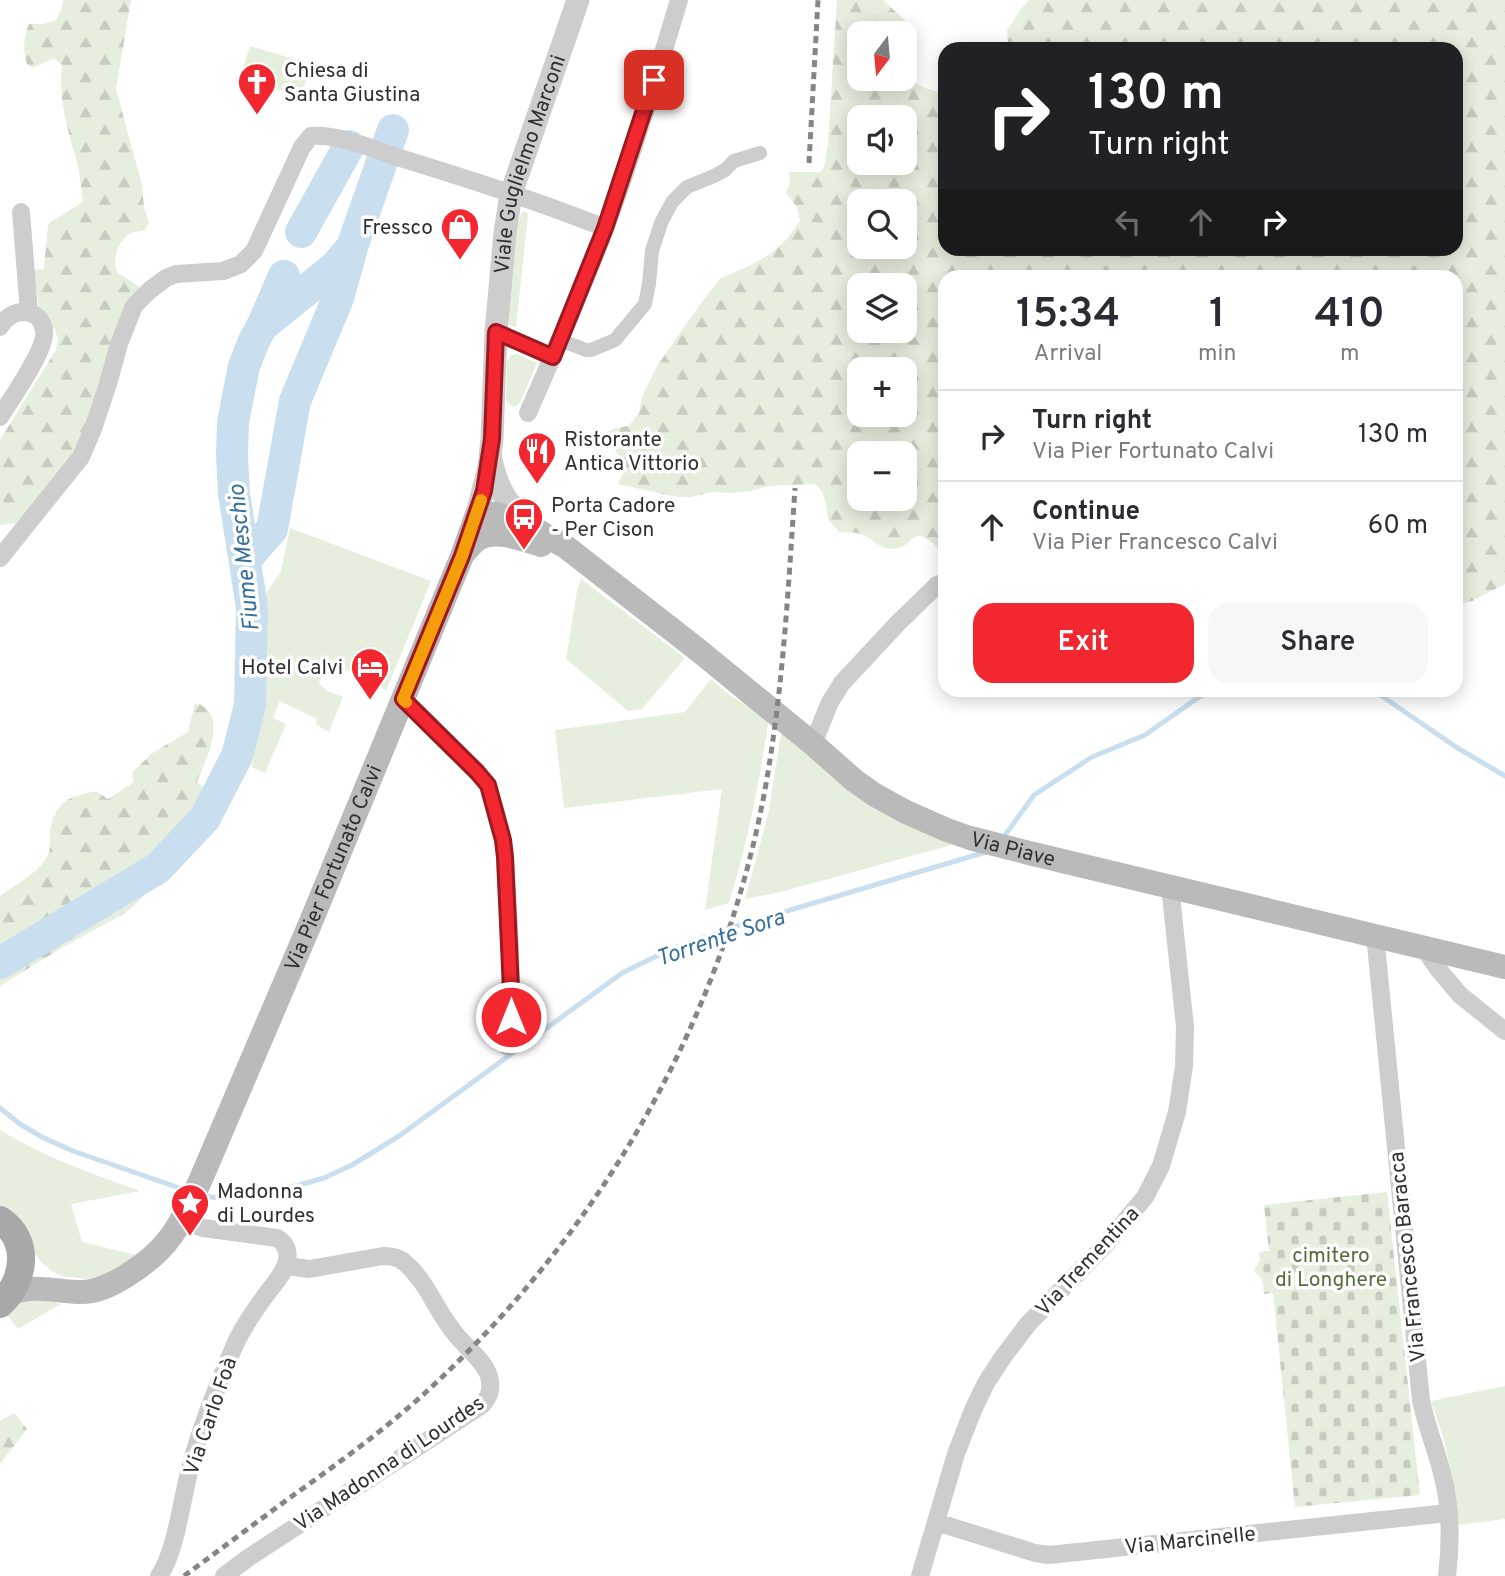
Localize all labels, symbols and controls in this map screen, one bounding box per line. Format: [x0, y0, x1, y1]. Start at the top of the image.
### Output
north arrow [847, 21, 917, 91]
map controls [847, 21, 917, 511]
pin [624, 50, 684, 110]
street label: Viale Guglielmo Marconi [489, 52, 573, 275]
place label: Chiesa di Santa Giustina [284, 58, 420, 109]
church icon: Chiesa di Santa Giustina [236, 61, 278, 116]
icon: arrive [635, 61, 673, 99]
text: 130 m [1088, 65, 1224, 127]
icon: right [973, 70, 1064, 161]
button: sound [847, 105, 917, 175]
text: Turn right [1088, 126, 1230, 166]
button: search [847, 189, 917, 259]
icon: left [1109, 203, 1147, 241]
icon: ahead [1182, 203, 1220, 241]
icon: right [1255, 203, 1293, 241]
shop icon: Fressco [439, 206, 481, 261]
place label: Fressco [362, 215, 433, 242]
button: layers [847, 273, 917, 343]
text: 15:34 [1016, 289, 1120, 342]
text: 1 [1209, 289, 1225, 342]
text: 410 [1314, 289, 1385, 342]
text: Arrival [1034, 340, 1102, 369]
text: min [1198, 340, 1236, 369]
text: m [1340, 340, 1359, 369]
button: + [847, 357, 917, 427]
text: Turn right [1032, 405, 1152, 438]
icon: right [973, 417, 1011, 455]
text: 130 m [1358, 419, 1428, 452]
place label: Ristorante Antica Vittorio [564, 427, 699, 478]
restaurant icon: Ristorante Antica Vittorio [516, 430, 558, 485]
text: Via Pier Fortunato Calvi [1032, 438, 1274, 467]
button: − [847, 441, 917, 511]
water label: Fiume Meschio [223, 482, 268, 633]
place label: Porta Cadore - Per Cison [551, 493, 675, 544]
bus stop icon: Porta Cadore - Per Cison [503, 496, 545, 551]
text: Continue [1032, 496, 1140, 529]
icon: ahead [973, 508, 1011, 546]
text: 60 m [1368, 510, 1428, 543]
text: Via Pier Francesco Calvi [1032, 529, 1278, 558]
button: Exit [973, 603, 1194, 683]
button: Share [1208, 603, 1428, 683]
hotel icon: Hotel Calvi [349, 646, 391, 701]
place label: Hotel Calvi [241, 655, 343, 682]
street label: Via Pier Fortunato Calvi [279, 761, 389, 976]
street label: Via Piave [967, 827, 1058, 874]
water label: Torrente Sora [653, 904, 789, 975]
position arrow [474, 980, 548, 1054]
street label: Via Francesco Baracca [1384, 1150, 1433, 1363]
place label: Madonna di Lourdes [217, 1179, 315, 1230]
place icon: Madonna di Lourdes [169, 1182, 211, 1237]
street label: Via Trementina [1030, 1201, 1146, 1323]
park label: cimitero di Longhere [1275, 1243, 1387, 1294]
street label: Via Carlo Foà [179, 1354, 244, 1479]
street label: Via Madonna di Lourdes [289, 1390, 490, 1538]
street label: Via Marcinelle [1123, 1521, 1257, 1562]

